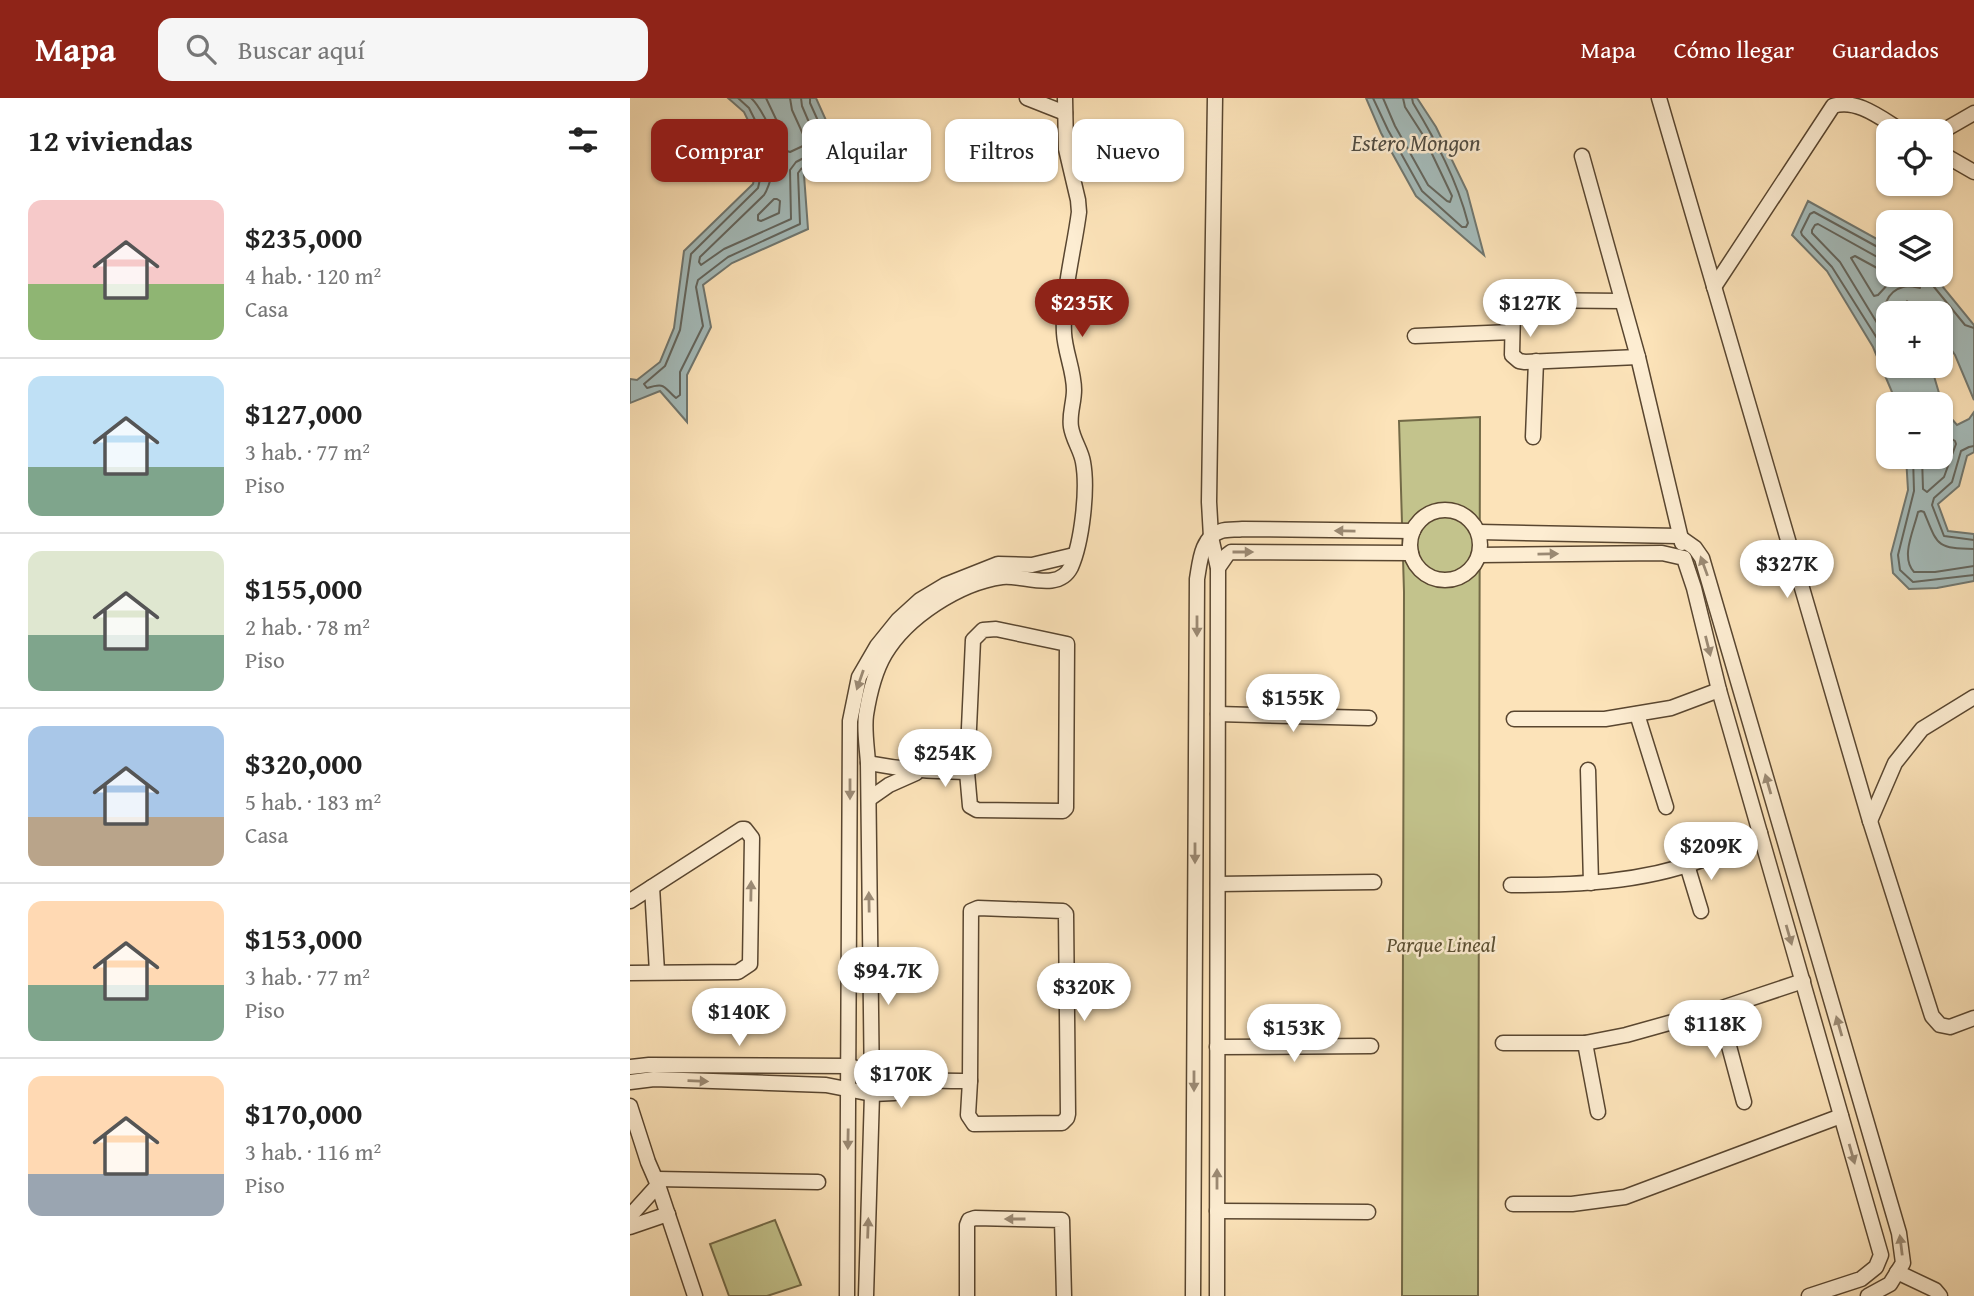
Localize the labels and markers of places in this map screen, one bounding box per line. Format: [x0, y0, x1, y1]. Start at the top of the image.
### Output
pin: $235K [1033, 280, 1131, 339]
pin: $127K [1481, 280, 1579, 339]
pin: $327K [1738, 540, 1836, 600]
pin: $155K [1244, 674, 1342, 734]
pin: $254K [896, 730, 994, 789]
pin: $209K [1662, 822, 1760, 882]
pin: $94.7K [831, 948, 945, 1007]
pin: $320K [1035, 964, 1133, 1023]
pin: $140K [690, 988, 788, 1048]
pin: $118K [1666, 1000, 1764, 1060]
pin: $153K [1245, 1004, 1343, 1064]
pin: $170K [852, 1051, 950, 1110]

